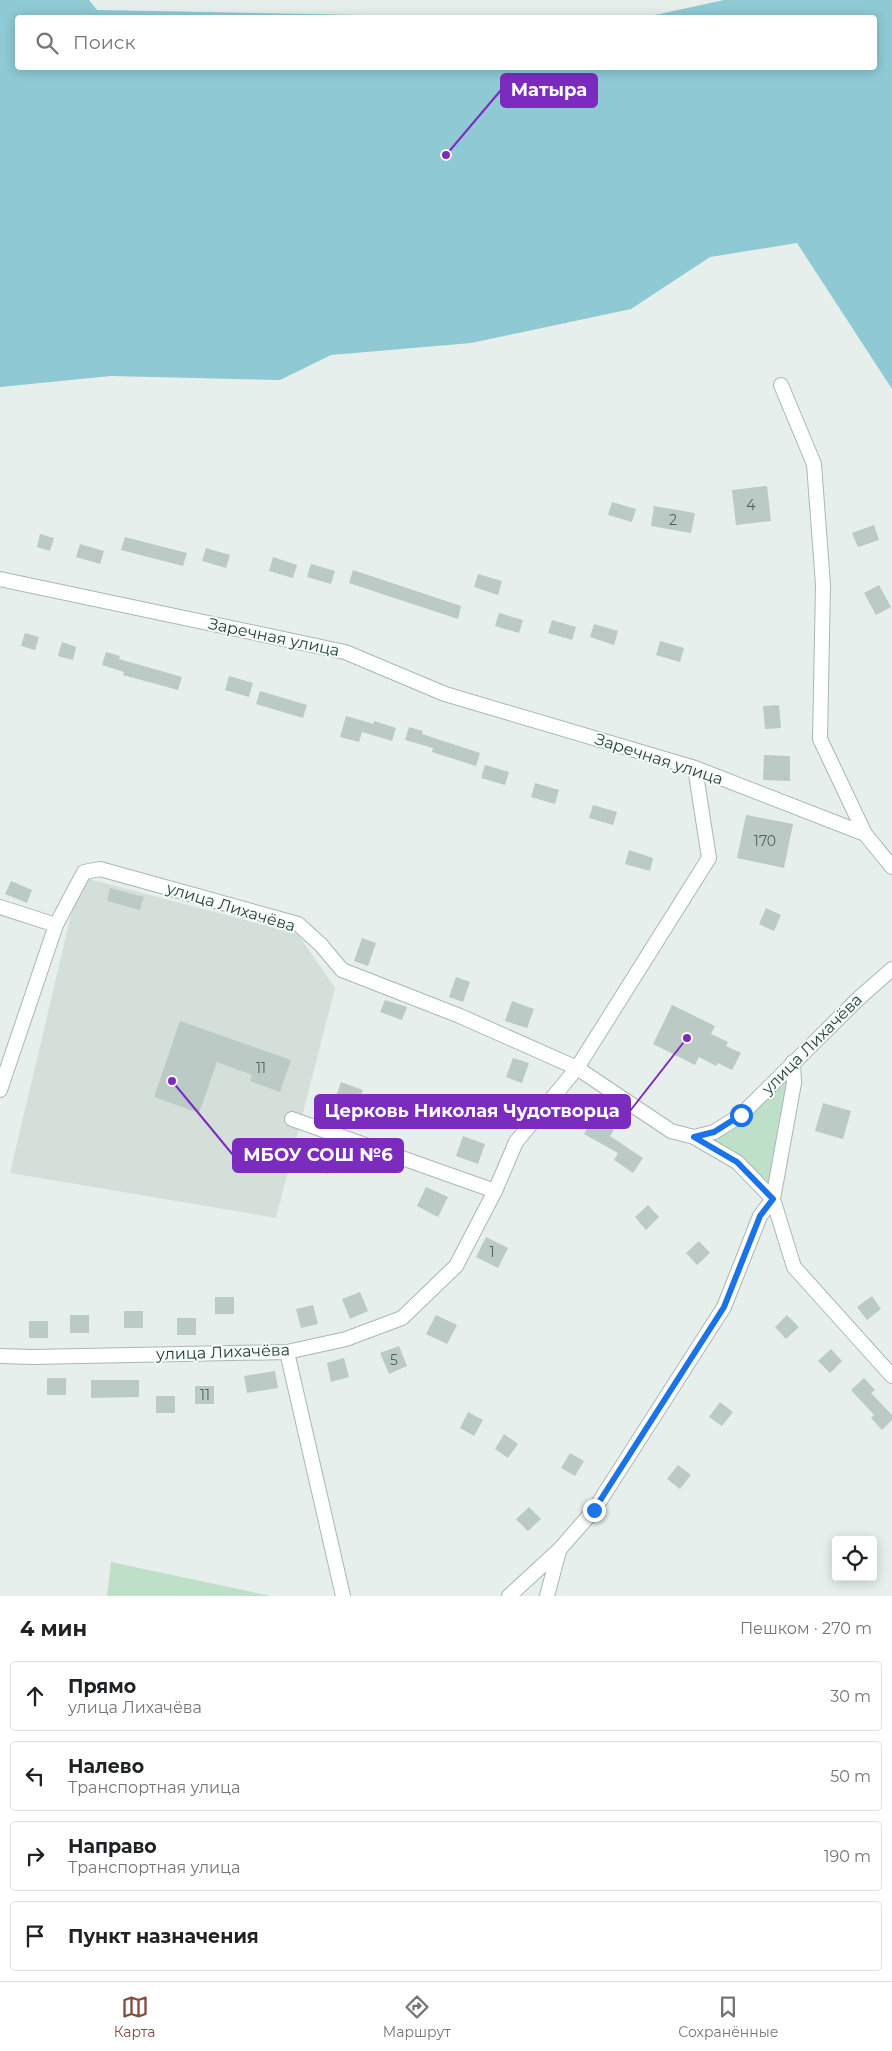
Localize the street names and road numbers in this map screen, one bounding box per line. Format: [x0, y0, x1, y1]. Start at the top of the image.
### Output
street label: Заречная улица [207, 614, 341, 660]
street label: Заречная улица [592, 729, 726, 789]
street label: улица Лихачёва [163, 878, 298, 936]
street label: улица Лихачёва [757, 990, 866, 1099]
street label: улица Лихачёва [155, 1340, 290, 1364]

